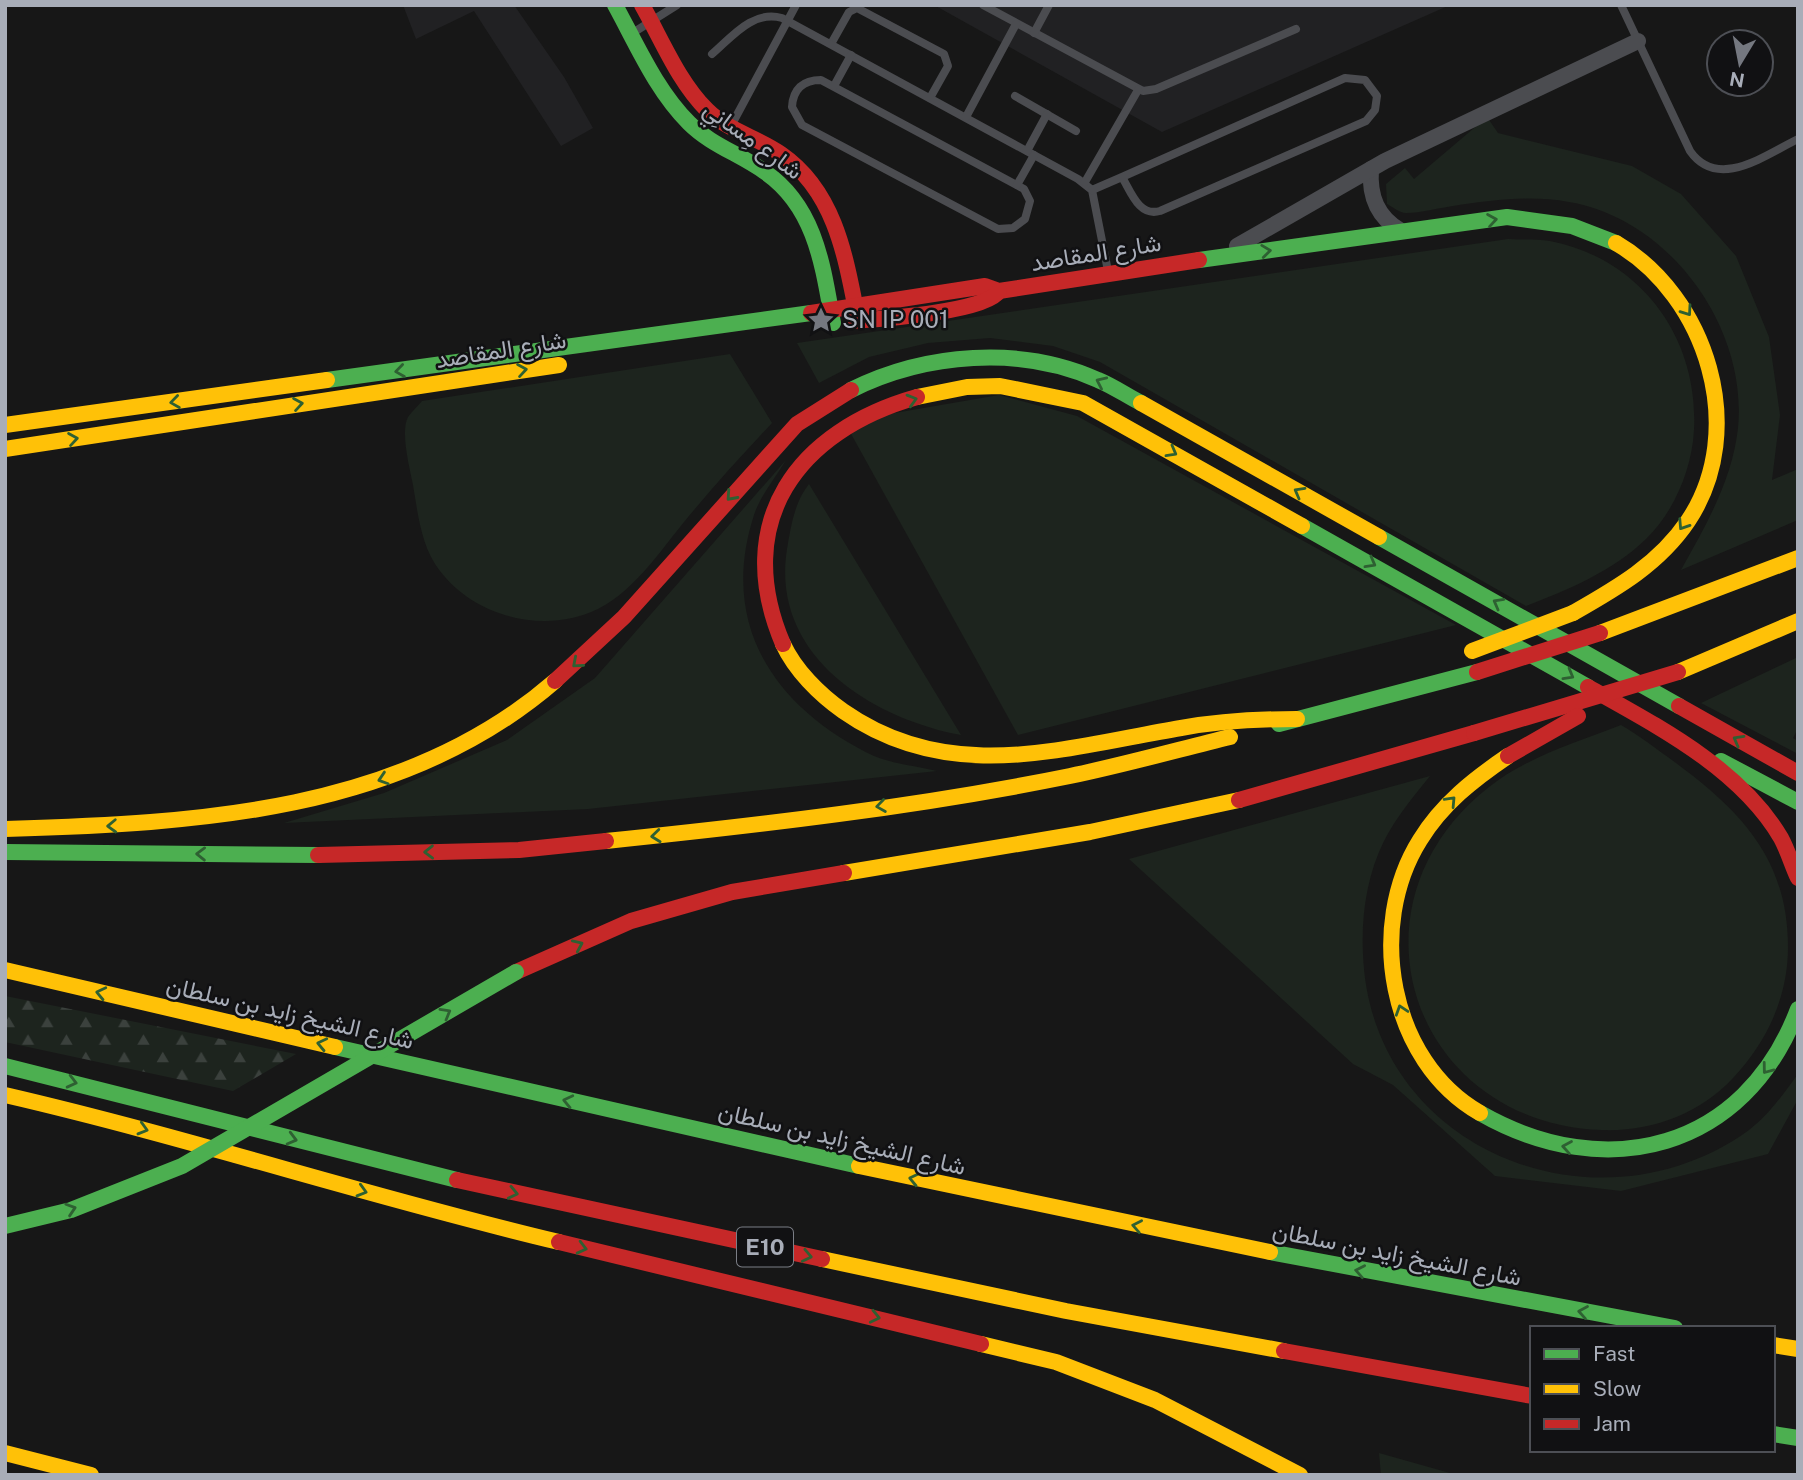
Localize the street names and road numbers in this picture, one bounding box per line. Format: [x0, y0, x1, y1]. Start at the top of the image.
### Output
street label: شارع مِسانِي [695, 94, 809, 189]
street label: شارع المقاصد [1029, 228, 1163, 279]
street label: شارع المقاصد [434, 325, 568, 376]
street label: شارع الشيخ زايد بن سلطان [163, 970, 417, 1058]
street label: شارع الشيخ زايد بن سلطان [715, 1096, 969, 1184]
street label: شارع الشيخ زايد بن سلطان [1270, 1215, 1524, 1295]
road number: E10 [737, 1228, 793, 1266]

